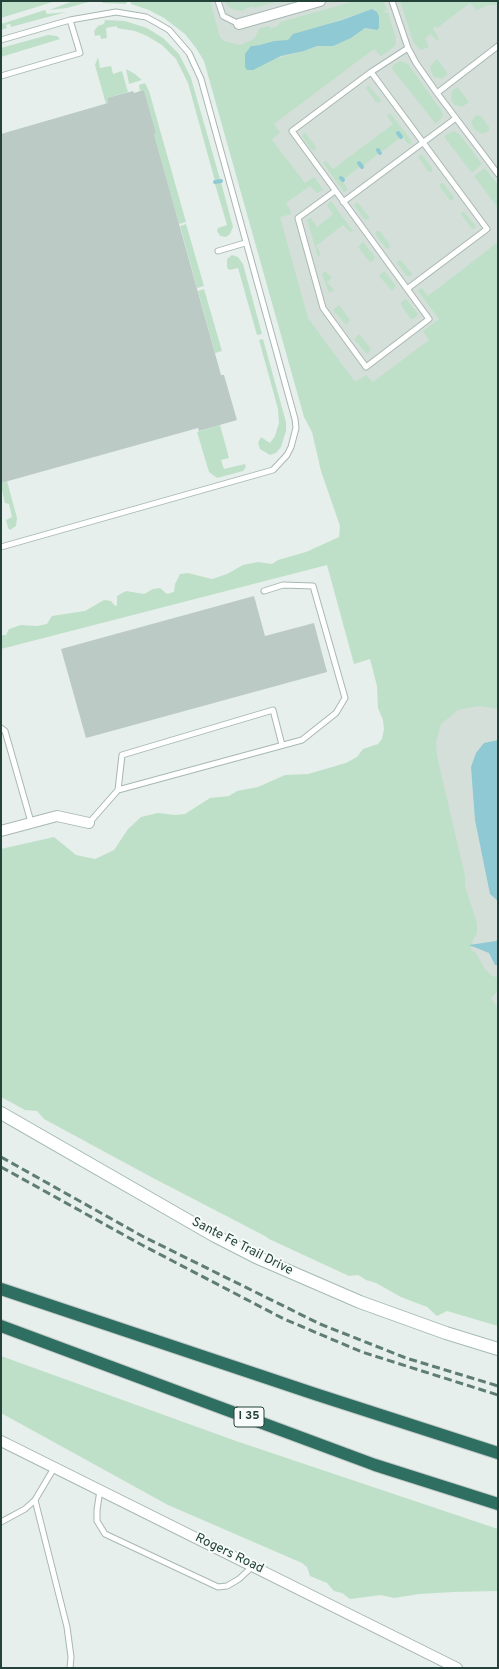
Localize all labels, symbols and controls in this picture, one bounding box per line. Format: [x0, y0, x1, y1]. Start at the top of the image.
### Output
street label: Sante Fe Trail Drive [189, 1215, 295, 1279]
road number: I 35 [234, 1407, 264, 1427]
street label: Rogers Road [192, 1531, 266, 1577]

